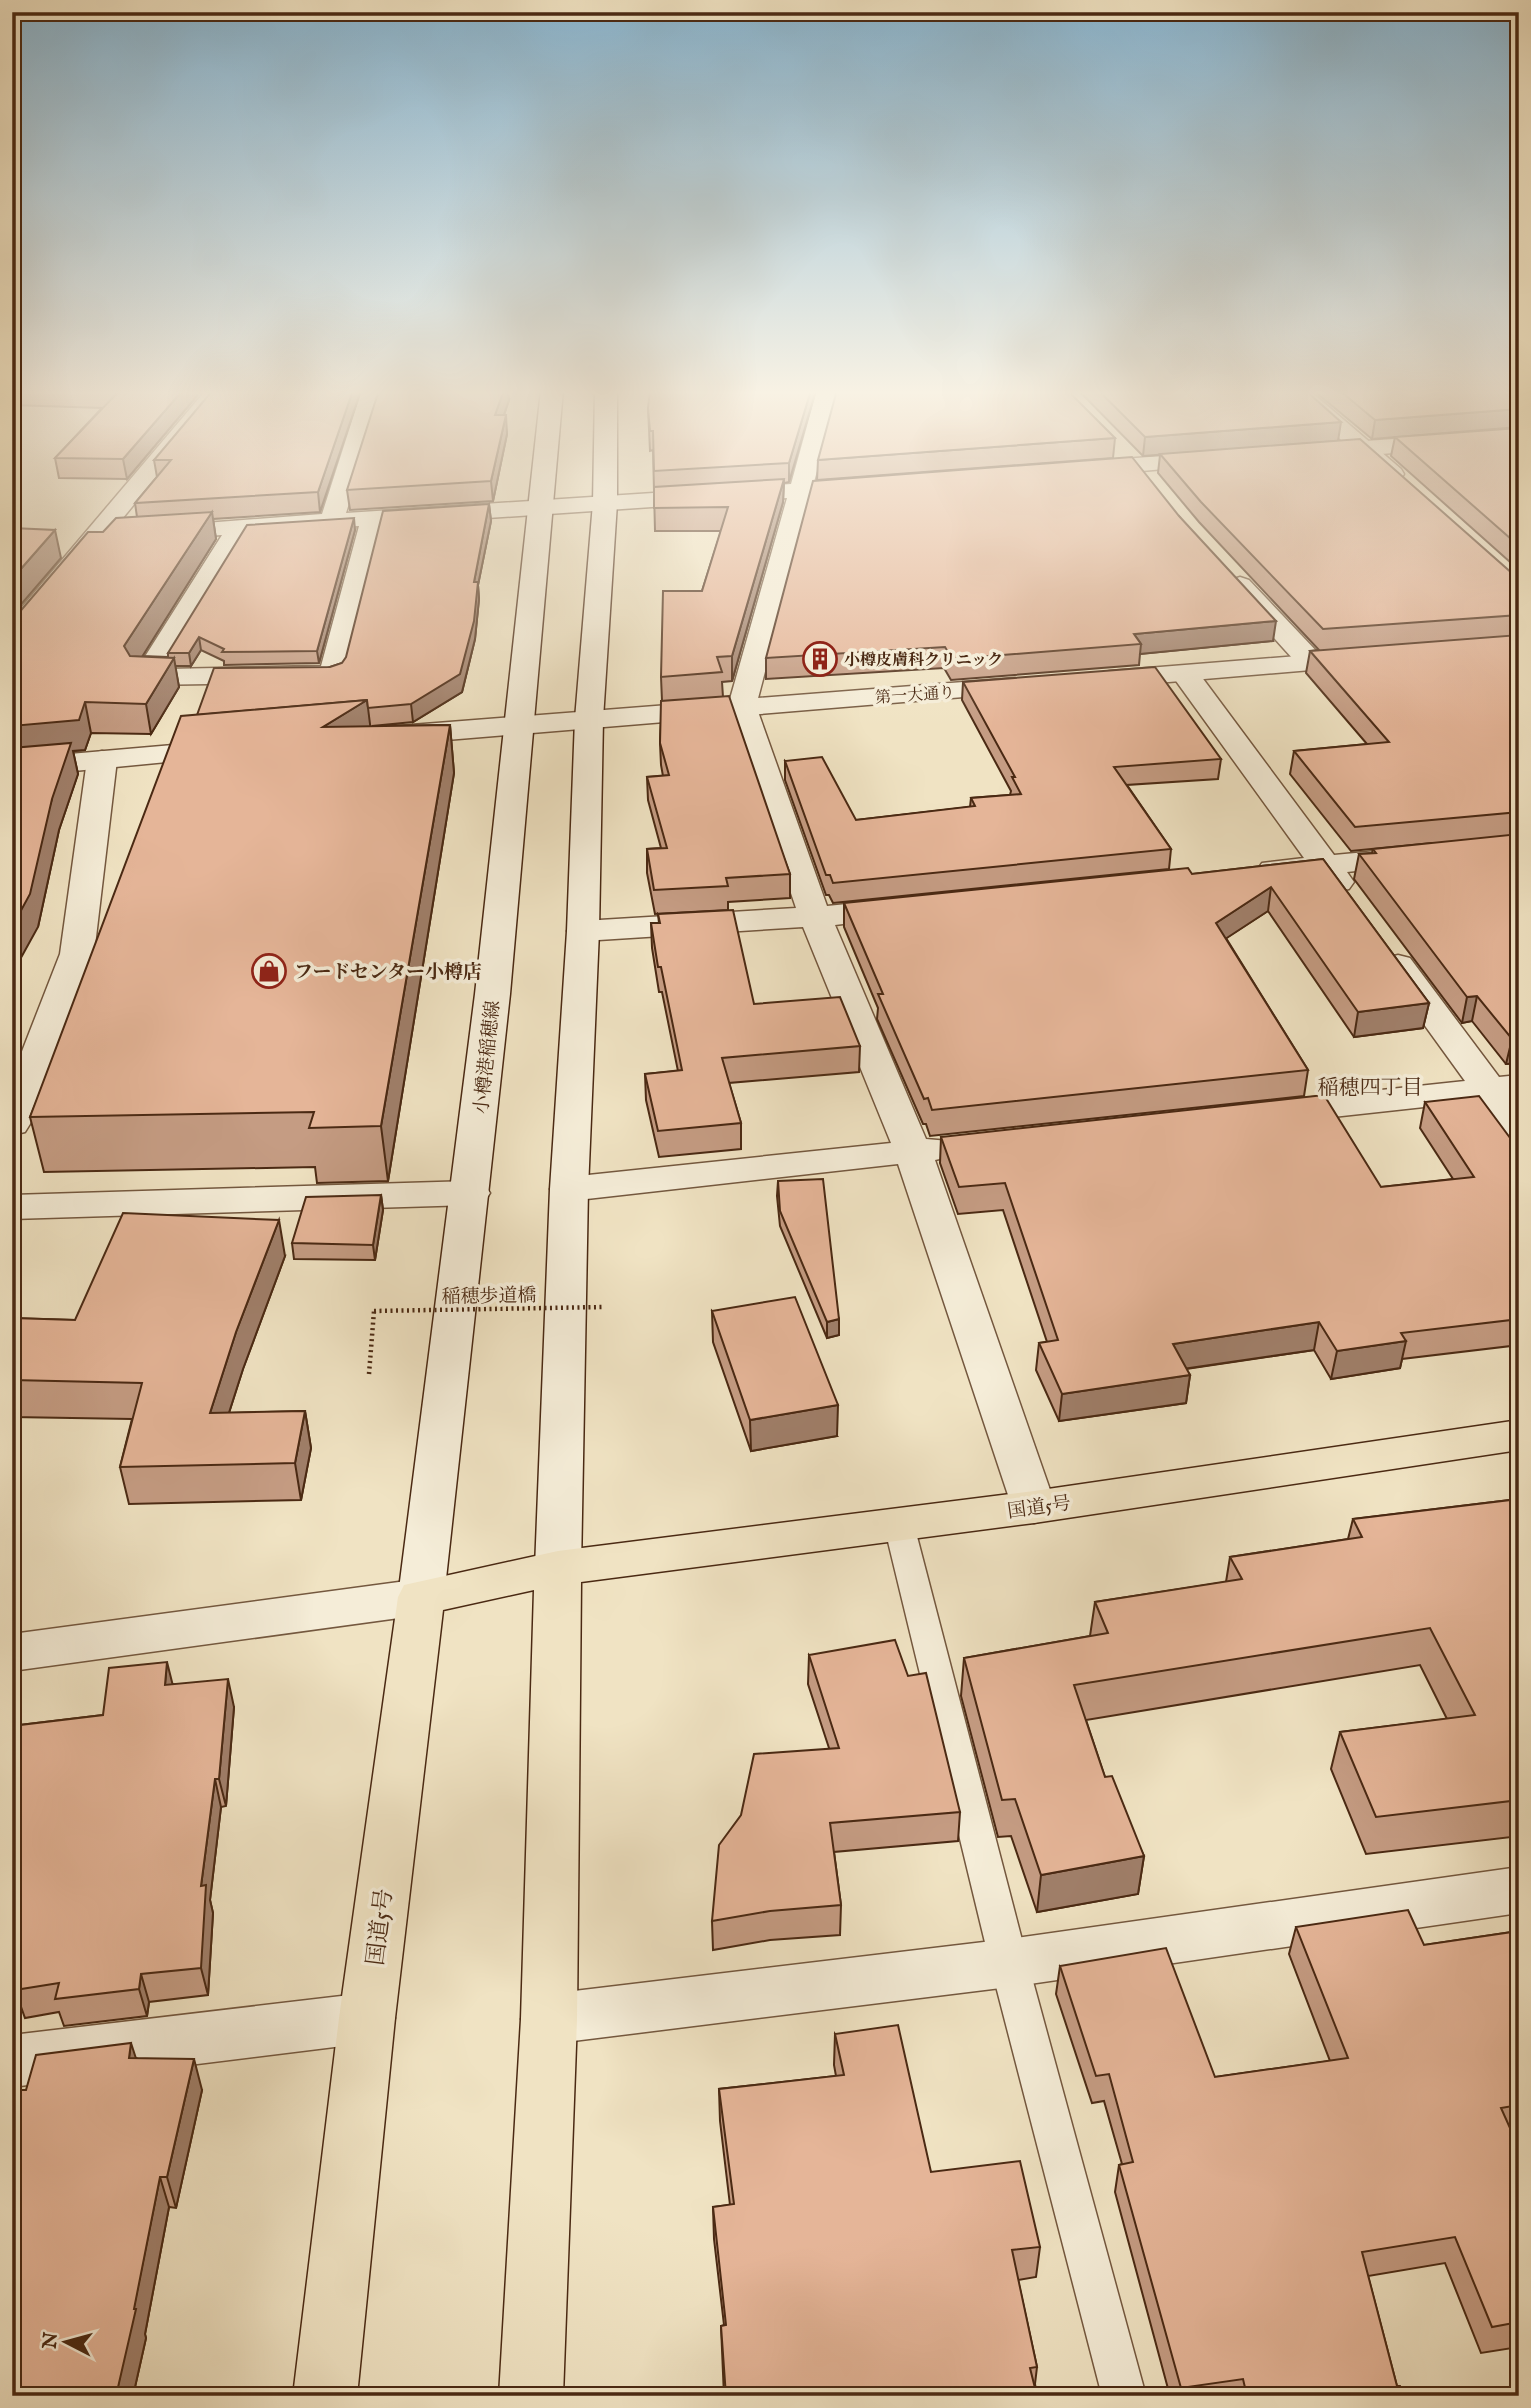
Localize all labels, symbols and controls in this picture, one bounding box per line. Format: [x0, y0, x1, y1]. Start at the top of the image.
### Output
building icon: 小樽皮膚科クリニック [801, 640, 839, 678]
place label: 小樽皮膚科クリニック [844, 651, 1003, 671]
street label: 第一大通り [875, 683, 956, 709]
shop icon: フードセンター小樽店 [250, 952, 288, 990]
place label: フードセンター小樽店 [294, 961, 482, 985]
street label: 小樽港稲穂線 [470, 999, 506, 1115]
district label: 稲穂四丁目 [1318, 1075, 1423, 1102]
street label: 稲穂歩道橋 [441, 1284, 537, 1310]
street label: 国道5号 [1006, 1492, 1073, 1524]
street label: 国道5号 [361, 1887, 400, 1967]
north arrow [32, 2306, 102, 2376]
text: N [38, 2330, 64, 2351]

